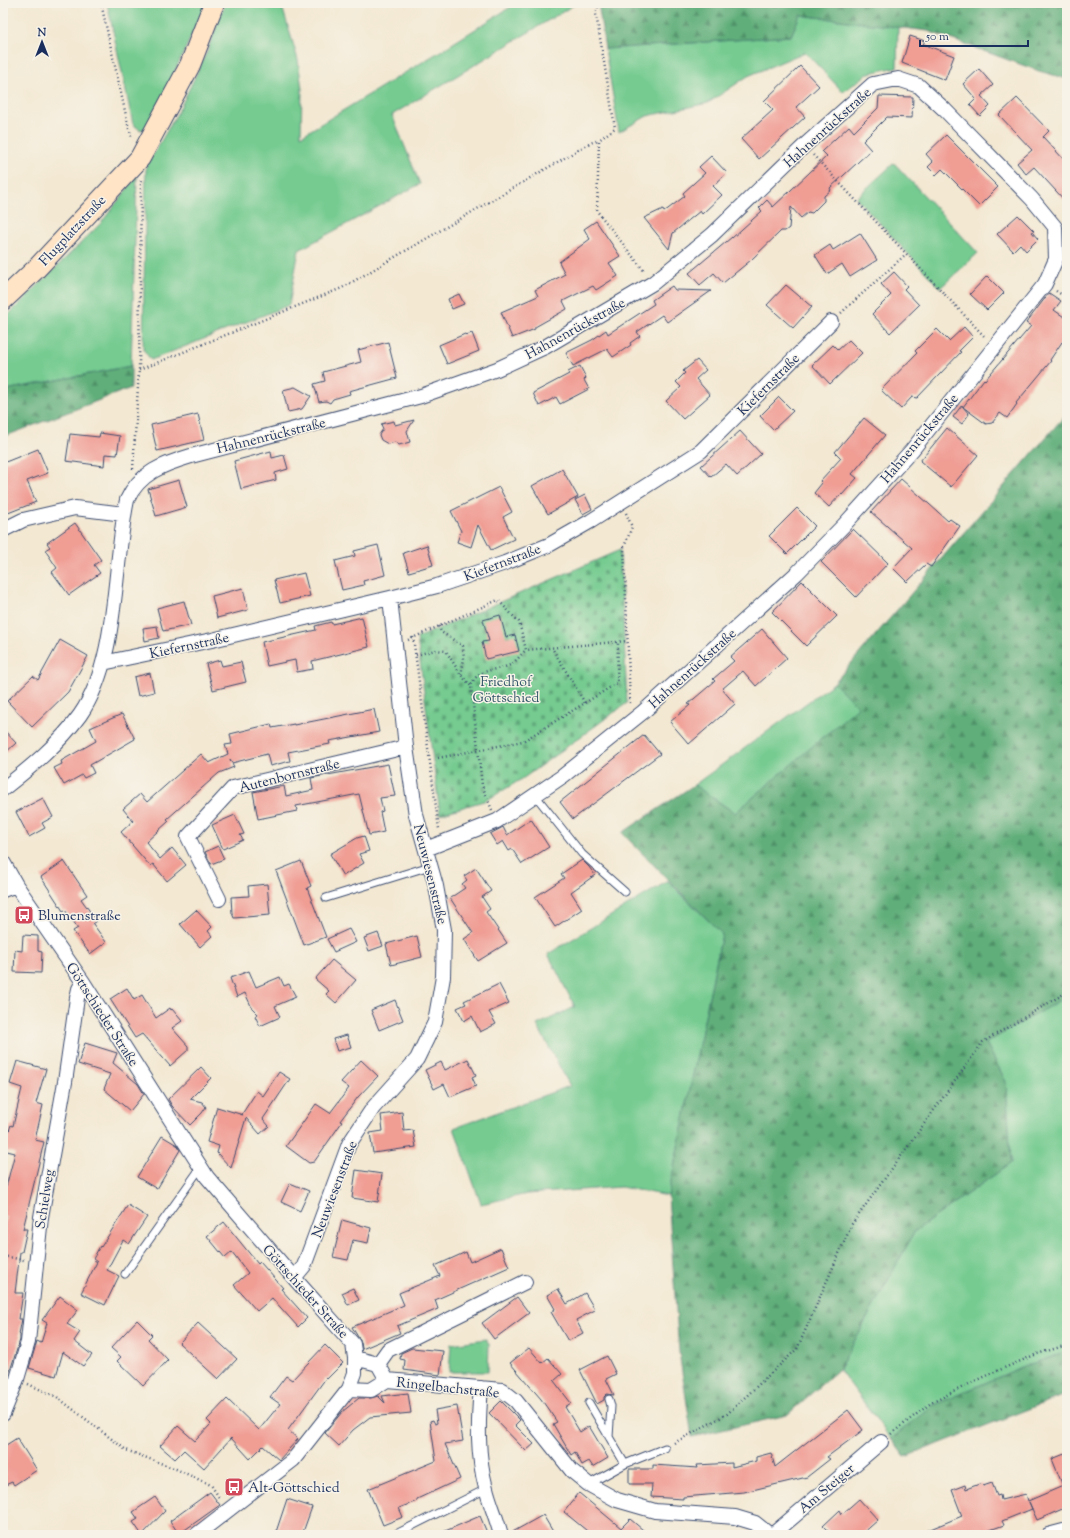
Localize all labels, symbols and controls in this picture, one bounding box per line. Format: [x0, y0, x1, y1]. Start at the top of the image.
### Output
north arrow [22, 22, 62, 62]
scale bar [920, 22, 1028, 48]
text: N [37, 25, 47, 41]
text: 50 m [925, 28, 949, 46]
street label: Hahnenrückstraße [780, 84, 877, 173]
street label: Flugplatzstraße [35, 192, 112, 271]
street label: Hahnenrückstraße [522, 294, 630, 366]
street label: Kiefernstraße [734, 350, 805, 421]
street label: Hahnenrückstraße [877, 390, 964, 488]
street label: Hahnenrückstraße [215, 414, 328, 460]
street label: Kiefernstraße [461, 540, 544, 588]
street label: Hahnenrückstraße [645, 625, 742, 714]
street label: Kiefernstraße [148, 629, 231, 665]
park label: Friedhof Göttschied [473, 673, 540, 709]
street label: Autenbornstraße [237, 755, 342, 799]
street label: Neuwiesenstraße [407, 822, 451, 927]
bus stop icon: Blumenstraße [13, 904, 35, 926]
place label: Blumenstraße [38, 907, 121, 927]
street label: Göttschieder Straße [60, 959, 142, 1071]
street label: Neuwiesenstraße [308, 1138, 364, 1241]
street label: Schielweg [31, 1168, 61, 1231]
street label: Göttschieder Straße [257, 1241, 352, 1344]
street label: Ringelbachstraße [395, 1374, 500, 1404]
street label: Am Steiger [795, 1460, 860, 1519]
bus stop icon: Alt-Göttschied [223, 1476, 245, 1498]
place label: Alt-Göttschied [248, 1479, 340, 1499]

